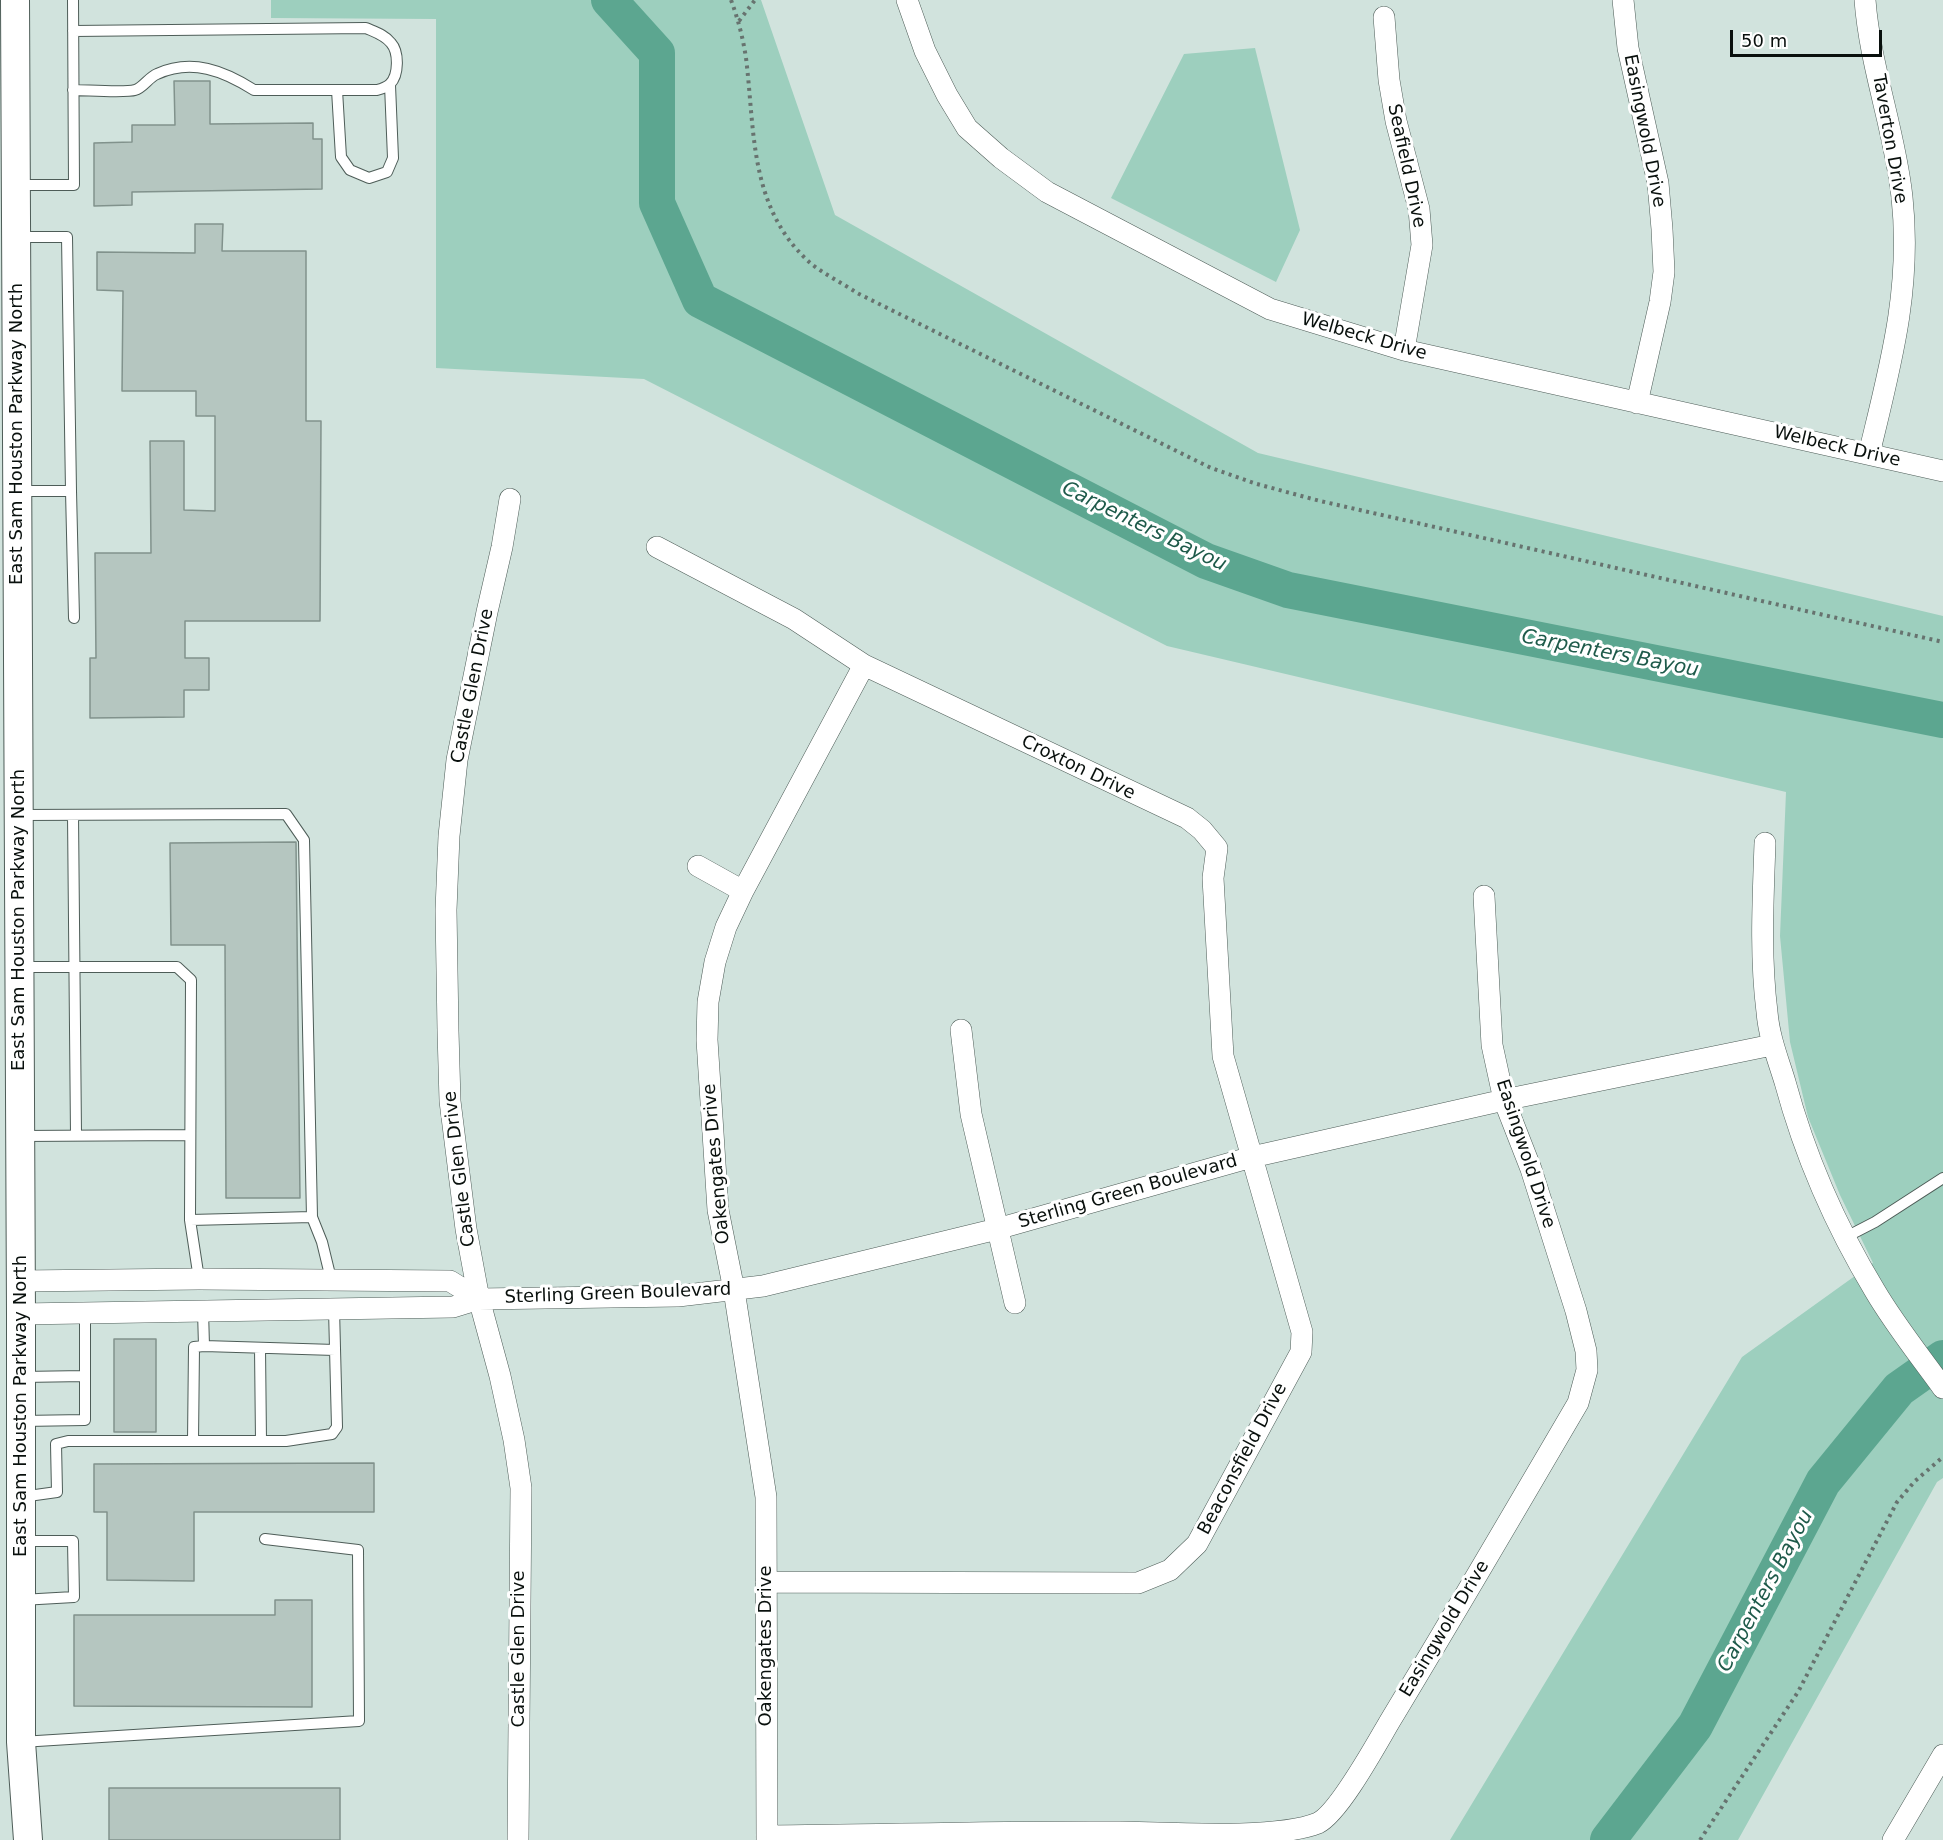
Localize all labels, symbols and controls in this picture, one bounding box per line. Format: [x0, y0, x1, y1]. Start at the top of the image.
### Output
scale bar [1733, 18, 1884, 56]
text: 50 m [1741, 30, 1787, 51]
street label: Easingwold Drive [1619, 53, 1669, 209]
street label: Taverton Drive [1867, 72, 1911, 206]
street label: Seafield Drive [1382, 102, 1430, 230]
street label: East Sam Houston Parkway North [6, 283, 28, 585]
street label: Welbeck Drive [1299, 309, 1429, 365]
street label: Welbeck Drive [1772, 422, 1902, 472]
water label: Carpenters Bayou [1058, 477, 1230, 577]
street label: Castle Glen Drive [447, 607, 499, 765]
water label: Carpenters Bayou [1519, 625, 1701, 683]
street label: Croxton Drive [1018, 731, 1138, 805]
street label: East Sam Houston Parkway North [8, 769, 30, 1071]
street label: Easingwold Drive [1491, 1077, 1559, 1231]
street label: Oakengates Drive [699, 1083, 735, 1245]
street label: Castle Glen Drive [440, 1090, 480, 1248]
street label: Sterling Green Boulevard [1016, 1150, 1240, 1234]
street label: East Sam Houston Parkway North [10, 1255, 32, 1557]
street label: Sterling Green Boulevard [504, 1279, 732, 1309]
street label: Beaconsfield Drive [1194, 1379, 1292, 1539]
water label: Carpenters Bayou [1713, 1506, 1819, 1676]
street label: Easingwold Drive [1396, 1557, 1494, 1701]
street label: Oakengates Drive [755, 1565, 777, 1727]
street label: Castle Glen Drive [508, 1571, 530, 1727]

